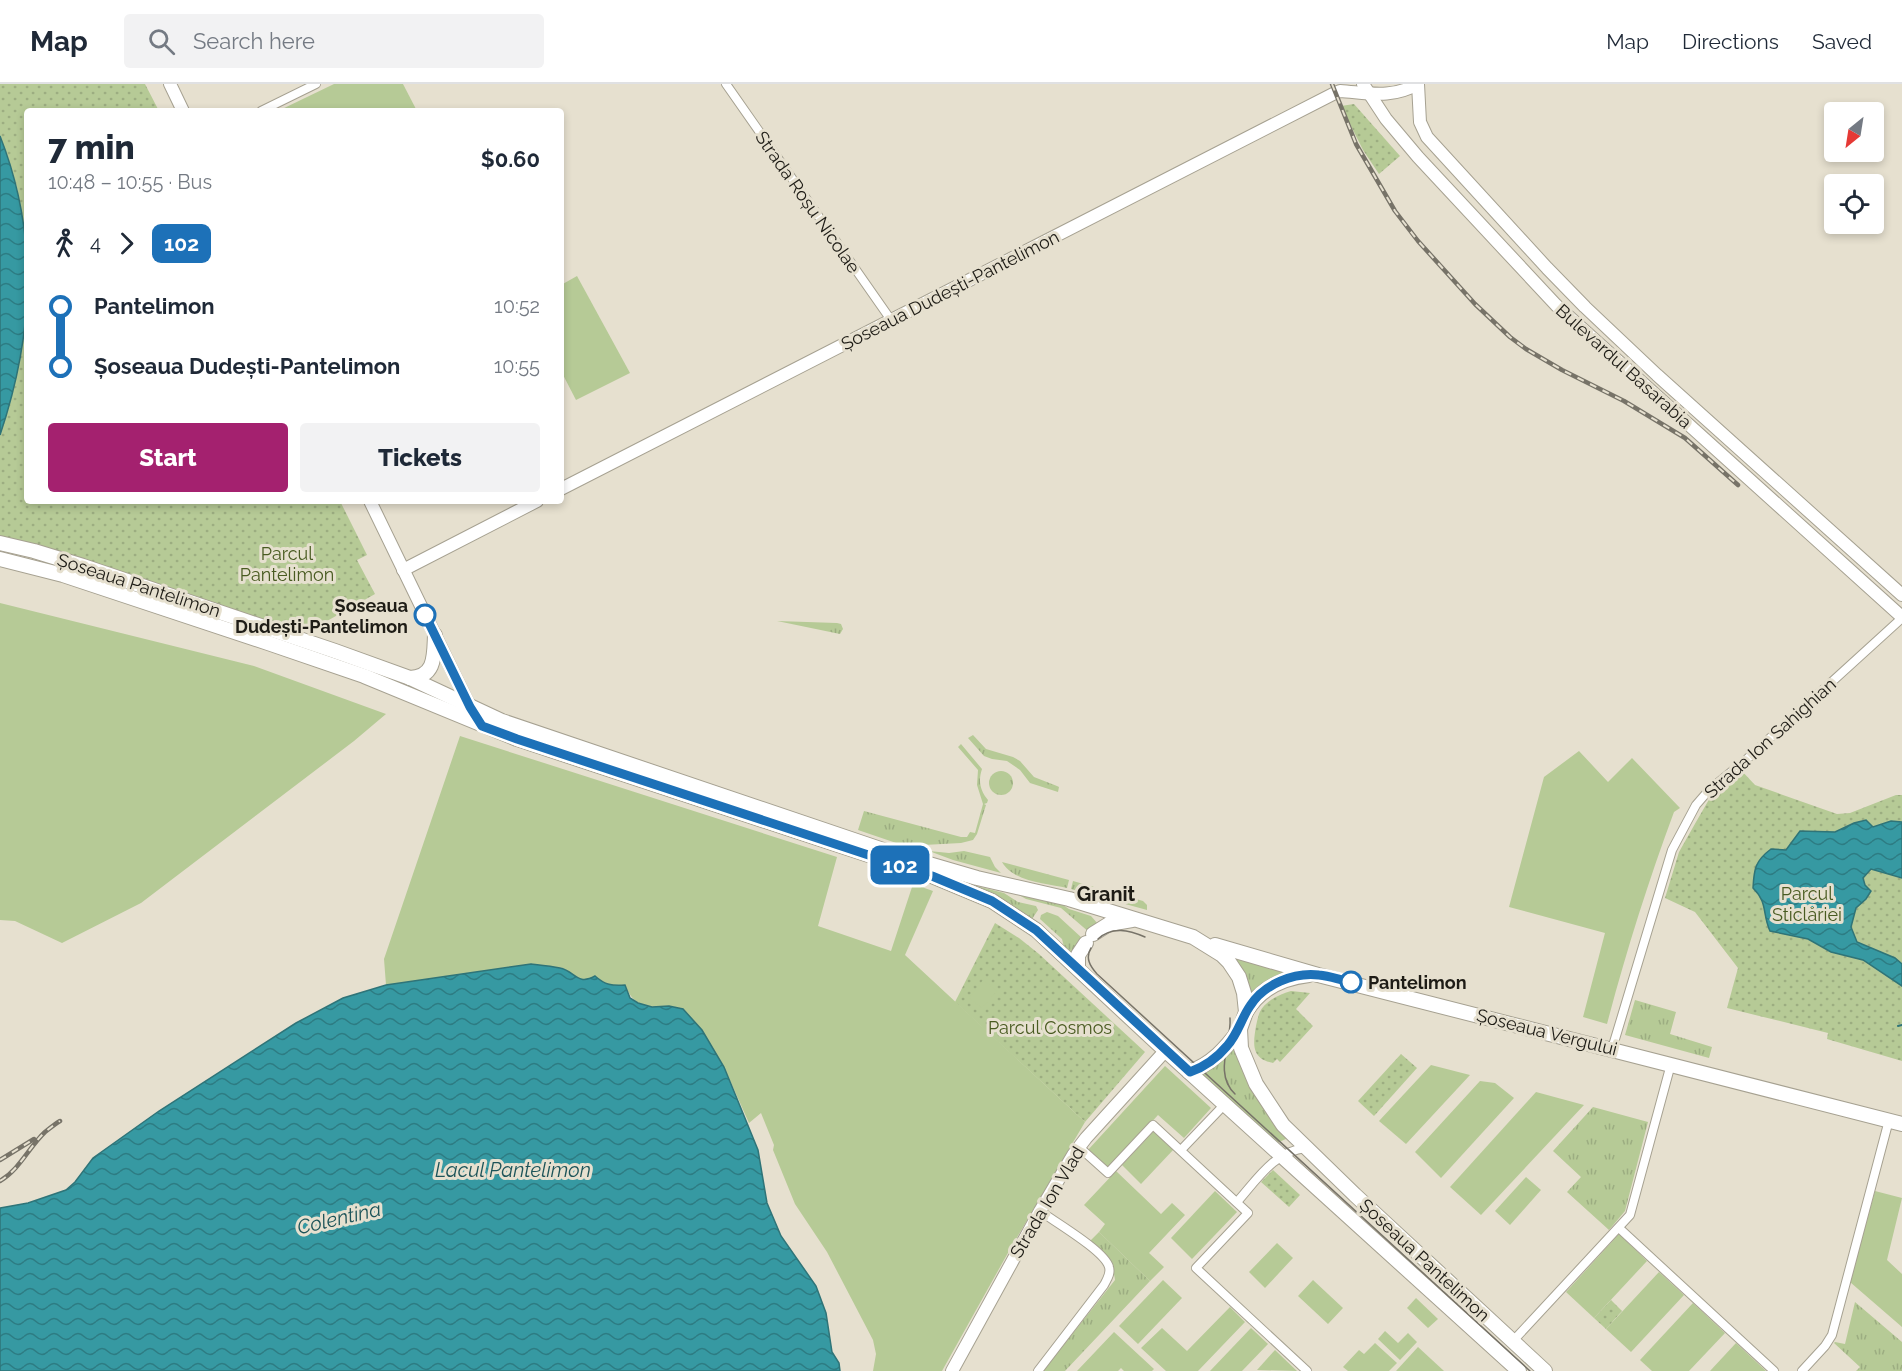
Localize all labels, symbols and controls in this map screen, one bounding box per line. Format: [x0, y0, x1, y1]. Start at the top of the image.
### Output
search box [124, 14, 544, 68]
text: Map [30, 25, 88, 58]
icon: search [145, 25, 178, 58]
text: Search here [193, 28, 315, 54]
text: Map [1606, 29, 1649, 54]
text: Directions [1682, 29, 1779, 54]
text: Saved [1812, 29, 1872, 54]
north arrow [1824, 102, 1884, 162]
map controls [1824, 102, 1884, 234]
street label: Strada Roșu Nicolae [751, 127, 865, 277]
text: 7 min [48, 128, 135, 167]
text: $0.60 [481, 146, 540, 172]
text: 10:48 – 10:55 · Bus [48, 170, 212, 194]
button: locate [1824, 174, 1884, 234]
street label: Șoseaua Dudești-Pantelimon [838, 226, 1062, 354]
icon: walk [48, 227, 81, 260]
icon: forward [110, 227, 143, 260]
text: 4 [90, 231, 101, 255]
text: 102 [164, 231, 199, 256]
text: Pantelimon [94, 293, 215, 319]
text: 10:52 [494, 294, 540, 318]
street label: Bulevardul Basarabia [1552, 300, 1696, 432]
text: Șoseaua Dudești-Pantelimon [94, 353, 400, 379]
text: 10:55 [494, 354, 540, 378]
button: Start [48, 423, 288, 492]
button: Tickets [300, 423, 540, 492]
park label: Parcul Pantelimon [240, 543, 334, 585]
street label: Șoseaua Pantelimon [55, 549, 223, 621]
place label: Șoseaua Dudești-Pantelimon [235, 595, 408, 637]
marker: Șoseaua Dudești-Pantelimon [414, 604, 436, 626]
street label: Strada Ion Sahighian [1700, 673, 1840, 803]
line badge: 102 [866, 846, 934, 884]
text: 102 [882, 853, 918, 878]
district label: Granit [1077, 882, 1136, 906]
park label: Parcul Sticlăriei [1772, 883, 1842, 925]
marker: Pantelimon [1340, 971, 1362, 993]
place label: Pantelimon [1368, 972, 1467, 993]
street label: Șoseaua Vergului [1475, 1004, 1619, 1060]
park label: Parcul Cosmos [988, 1017, 1112, 1038]
street label: Strada Ion Vlad [1006, 1143, 1088, 1261]
water label: Lacul Pantelimon [435, 1158, 591, 1182]
street label: Șoseaua Pantelimon [1356, 1194, 1494, 1326]
water label: Colentina [295, 1197, 383, 1239]

